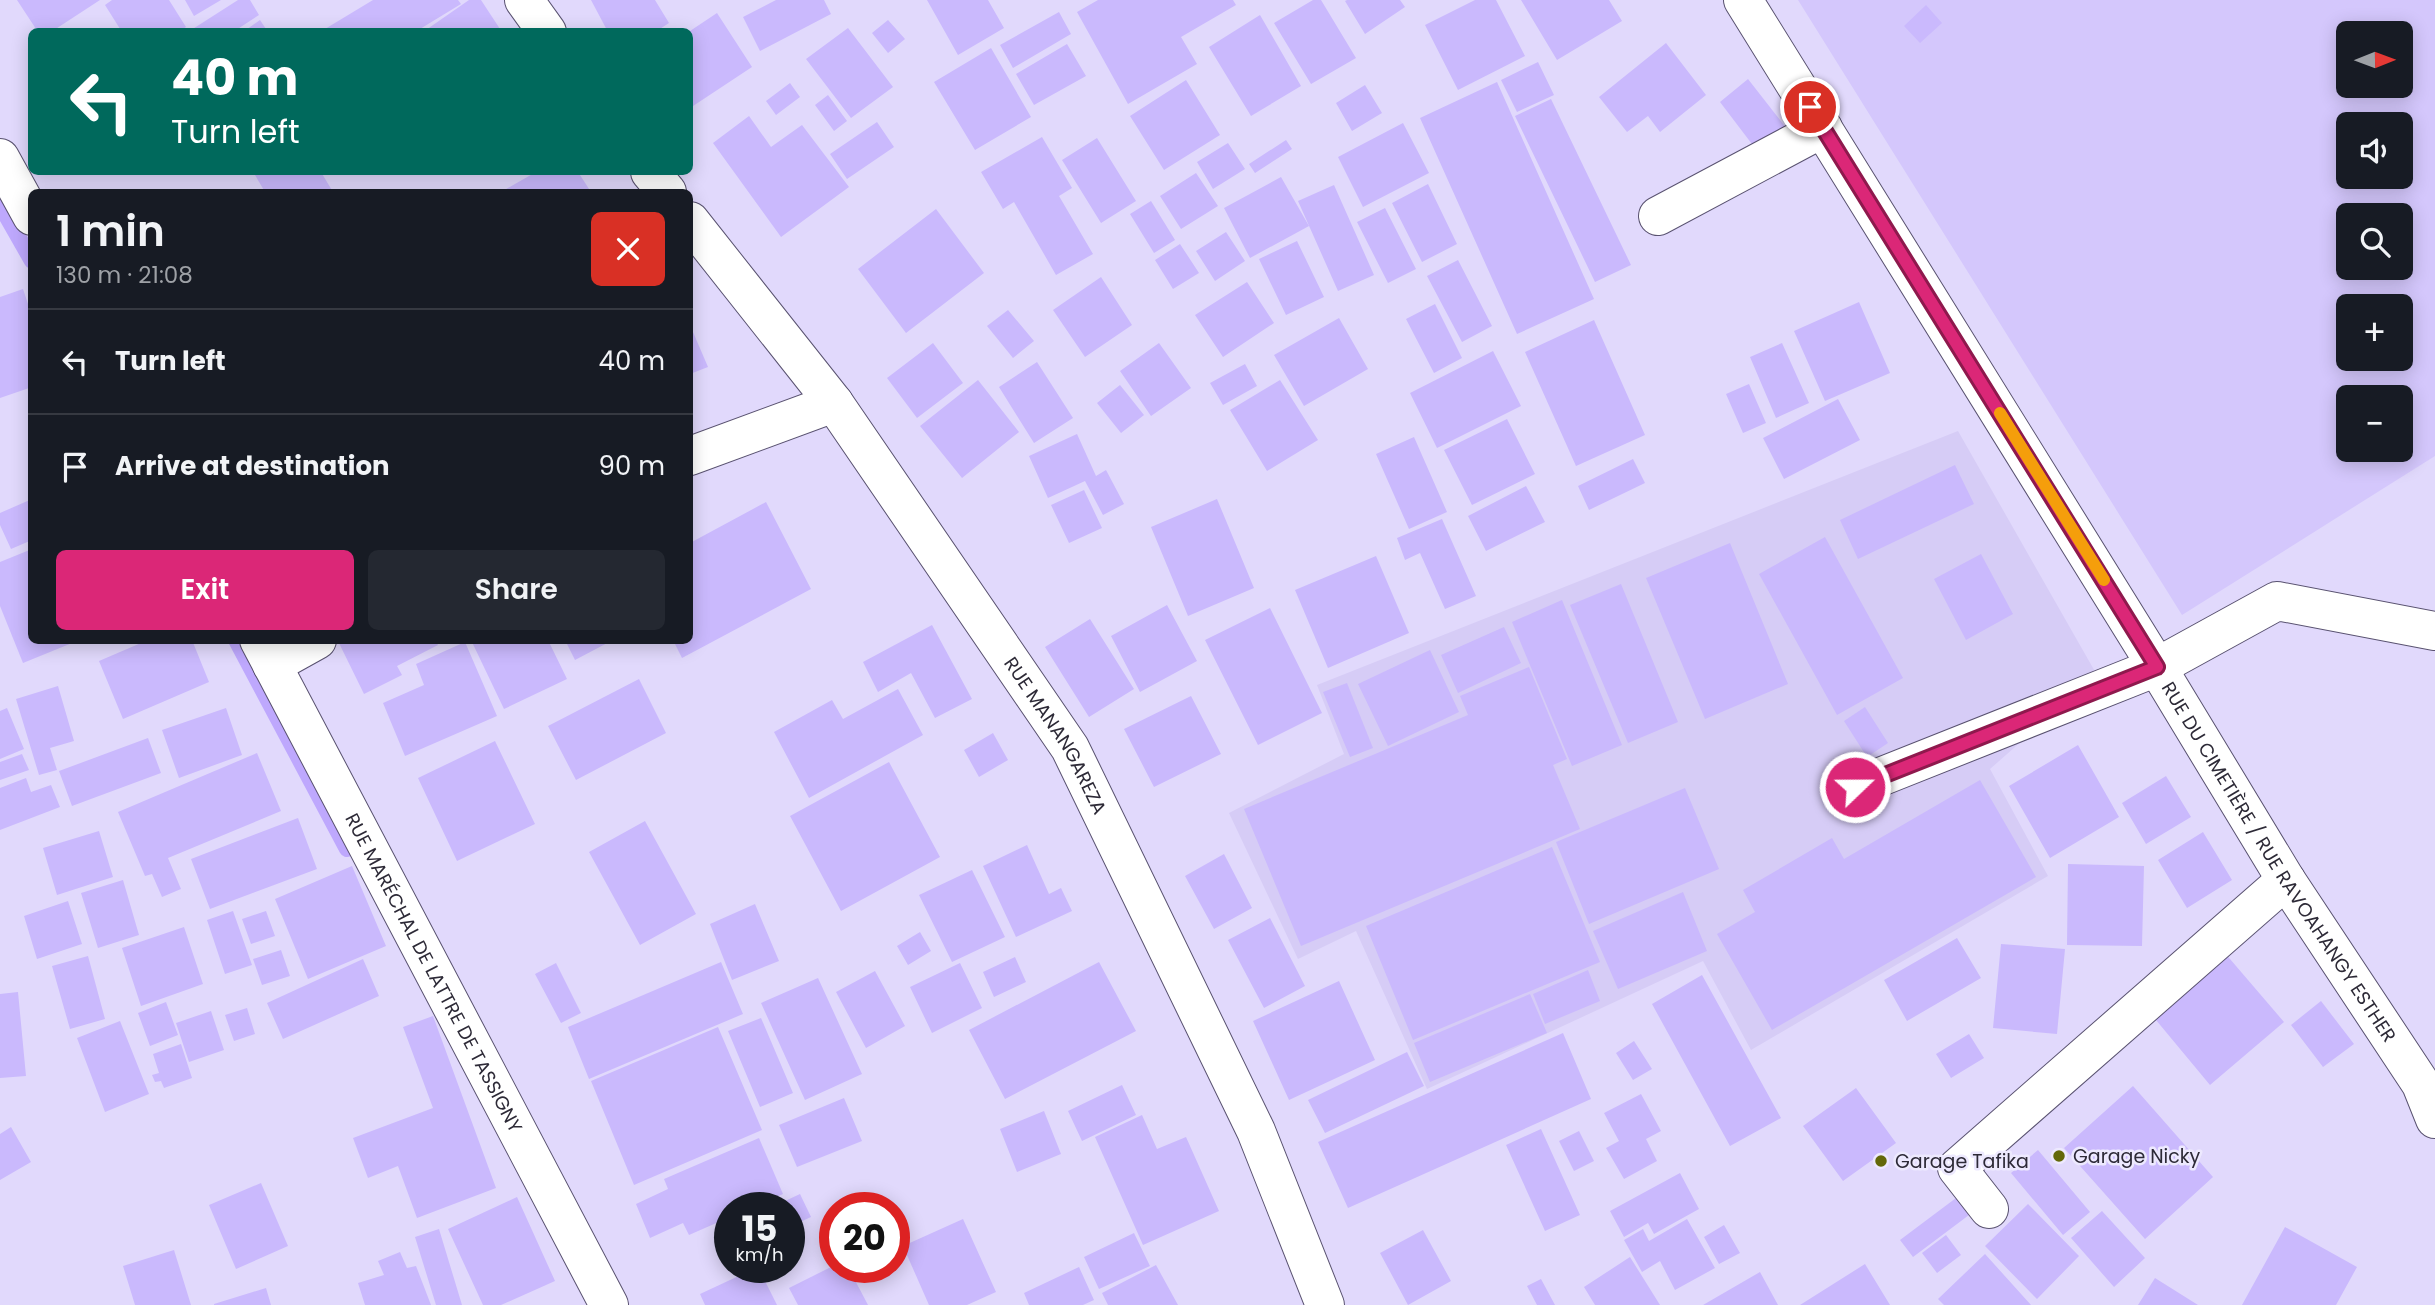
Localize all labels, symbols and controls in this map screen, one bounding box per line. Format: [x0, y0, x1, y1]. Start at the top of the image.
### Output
north arrow [2336, 21, 2413, 98]
map controls [2336, 21, 2413, 462]
text: 40 m [171, 44, 298, 112]
icon: left [56, 56, 147, 147]
pin [1780, 77, 1840, 137]
icon: arrive [1791, 88, 1829, 126]
text: Turn left [171, 109, 300, 154]
button: sound [2336, 112, 2413, 189]
text: 1 min [56, 202, 165, 261]
button: search [2336, 203, 2413, 280]
button: close [591, 212, 665, 286]
text: 130 m · 21:08 [56, 259, 193, 291]
button: + [2336, 294, 2413, 371]
icon: left [56, 343, 94, 381]
text: Turn left [115, 343, 226, 379]
text: 40 m [599, 343, 665, 379]
button: − [2336, 385, 2413, 462]
icon: arrive [56, 448, 94, 486]
text: Arrive at destination [115, 448, 390, 484]
text: 90 m [599, 448, 665, 484]
button: Exit [56, 550, 354, 630]
button: Share [368, 550, 665, 630]
street label: RUE MANANGAREZA [997, 651, 1113, 819]
street label: RUE DU CIMETIÈRE / RUE RAVOAHANGY ESTHER [2155, 677, 2403, 1048]
position arrow [1818, 750, 1892, 824]
street label: RUE MARÉCHAL DE LATTRE DE TASSIGNY [338, 808, 529, 1137]
place label: Garage Nicky [2073, 1143, 2201, 1170]
place label: Garage Tafika [1895, 1148, 2029, 1175]
marker: Garage Nicky [2051, 1148, 2067, 1164]
marker: Garage Tafika [1873, 1153, 1889, 1169]
speed limit sign: 20 [819, 1192, 910, 1283]
text: 15 [742, 1204, 777, 1253]
text: km/h [736, 1242, 783, 1267]

